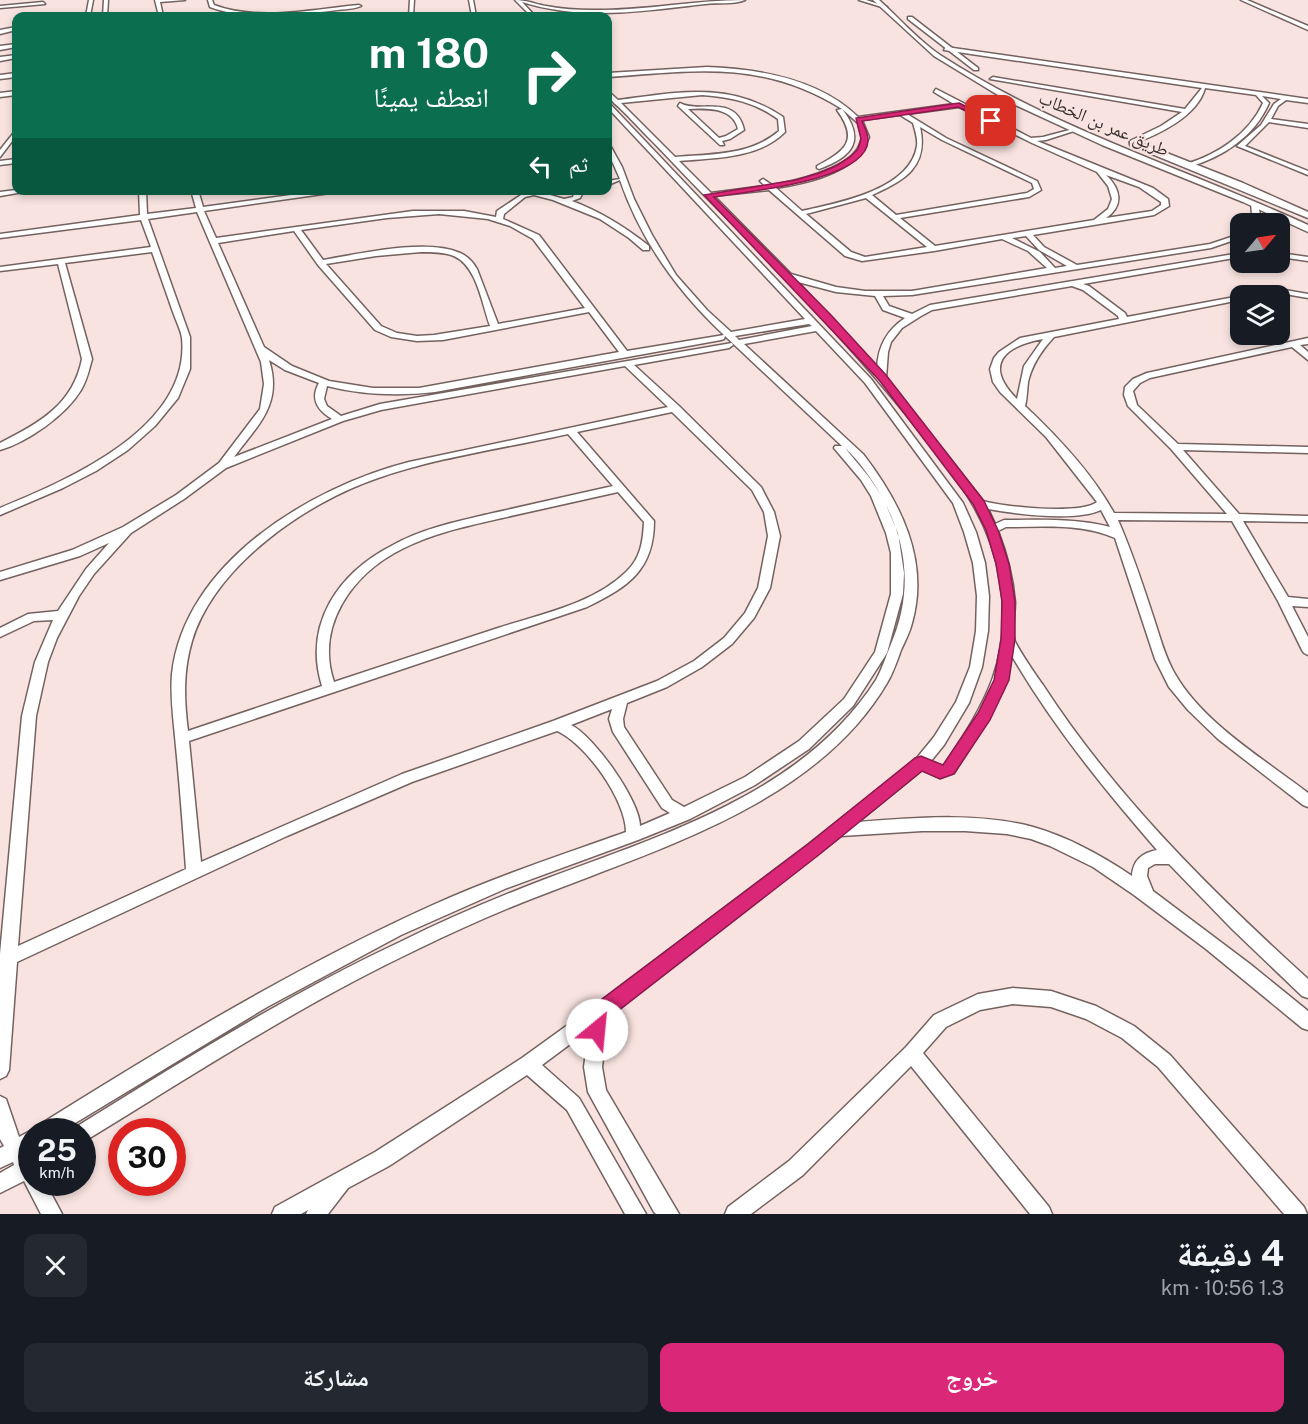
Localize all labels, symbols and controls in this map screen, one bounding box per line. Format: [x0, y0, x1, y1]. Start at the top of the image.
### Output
text: 180 m [369, 28, 489, 77]
icon: right [510, 36, 588, 114]
text: انعطف يمينًا [374, 81, 489, 113]
street label: طريق عمر بن الخطاب [1036, 87, 1172, 161]
pin [965, 95, 1016, 146]
icon: arrive [974, 104, 1007, 137]
icon: left [524, 150, 557, 183]
text: ثم [569, 151, 588, 177]
north arrow [1230, 213, 1290, 273]
map controls [1230, 213, 1290, 345]
button: layers [1230, 285, 1290, 345]
position arrow [565, 998, 629, 1062]
speed limit sign: 30 [108, 1118, 186, 1196]
text: 25 [37, 1132, 77, 1168]
text: km/h [39, 1164, 75, 1181]
text: 4 دقيقة [1177, 1232, 1284, 1274]
button: close [24, 1234, 87, 1297]
text: 1.3 km · 10:56 [1161, 1276, 1284, 1300]
button: مشاركة [24, 1343, 648, 1412]
button: خروج [660, 1343, 1284, 1412]

